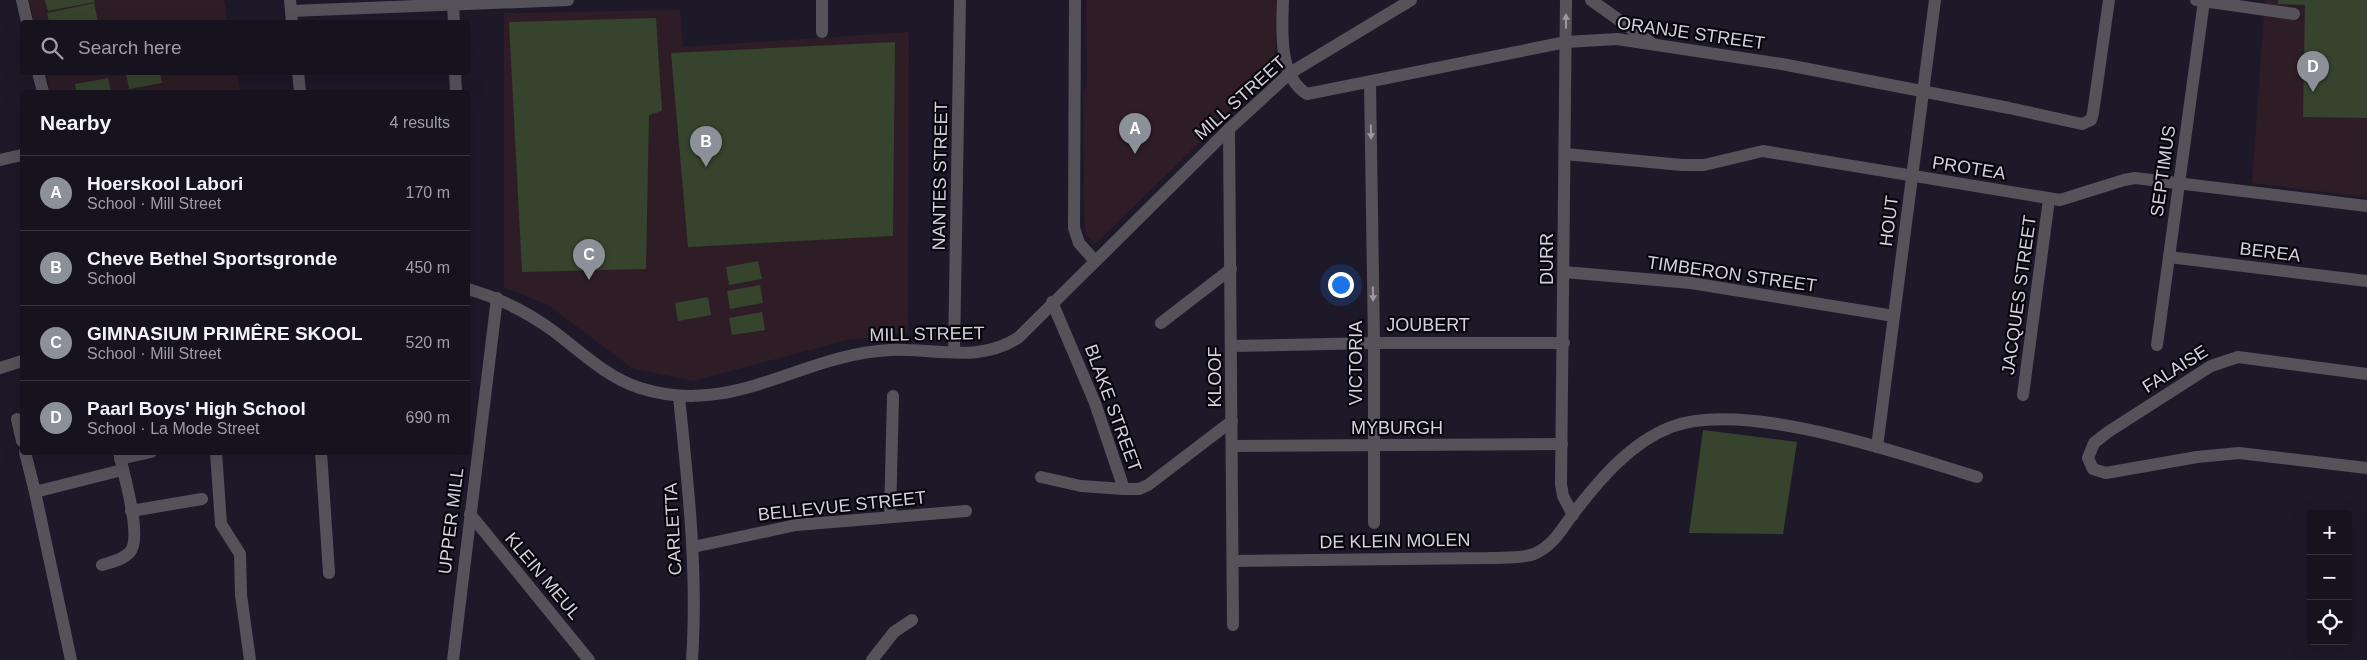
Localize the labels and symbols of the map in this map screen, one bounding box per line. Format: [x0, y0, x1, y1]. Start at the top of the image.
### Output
one-way arrow [1562, 13, 1570, 29]
street label: ORANJE STREET [1616, 13, 1766, 53]
pin: D [2297, 51, 2329, 92]
street label: MILL STREET [1190, 52, 1290, 144]
street label: NANTES STREET [929, 101, 951, 251]
pin: A [1119, 113, 1151, 154]
one-way arrow [1367, 124, 1375, 140]
street label: SEPTIMUS [2147, 124, 2179, 218]
pin: B [690, 126, 722, 167]
street label: PROTEA [1931, 152, 2007, 184]
street label: HOUT [1876, 194, 1902, 248]
street label: JACQUES STREET [1998, 214, 2040, 376]
street label: DURR [1537, 233, 1557, 285]
street label: BEREA [2238, 238, 2302, 266]
pin: C [573, 239, 605, 280]
street label: TIMBERON STREET [1646, 252, 1818, 296]
your location [1328, 272, 1354, 298]
one-way arrow [1370, 287, 1378, 303]
street label: JOUBERT [1386, 315, 1470, 335]
street label: VICTORIA [1346, 321, 1366, 405]
street label: MILL STREET [869, 323, 985, 345]
street label: FALAISE [2139, 341, 2211, 397]
street label: BLAKE STREET [1081, 342, 1145, 474]
street label: KLOOF [1205, 346, 1225, 408]
street label: MYBURGH [1351, 418, 1443, 438]
street label: UPPER MILL [435, 467, 467, 575]
street label: CARLETTA [661, 482, 685, 576]
street label: BELLEVUE STREET [757, 487, 927, 525]
street label: KLEIN MEUL [501, 529, 585, 623]
street label: DE KLEIN MOLEN [1319, 530, 1471, 552]

